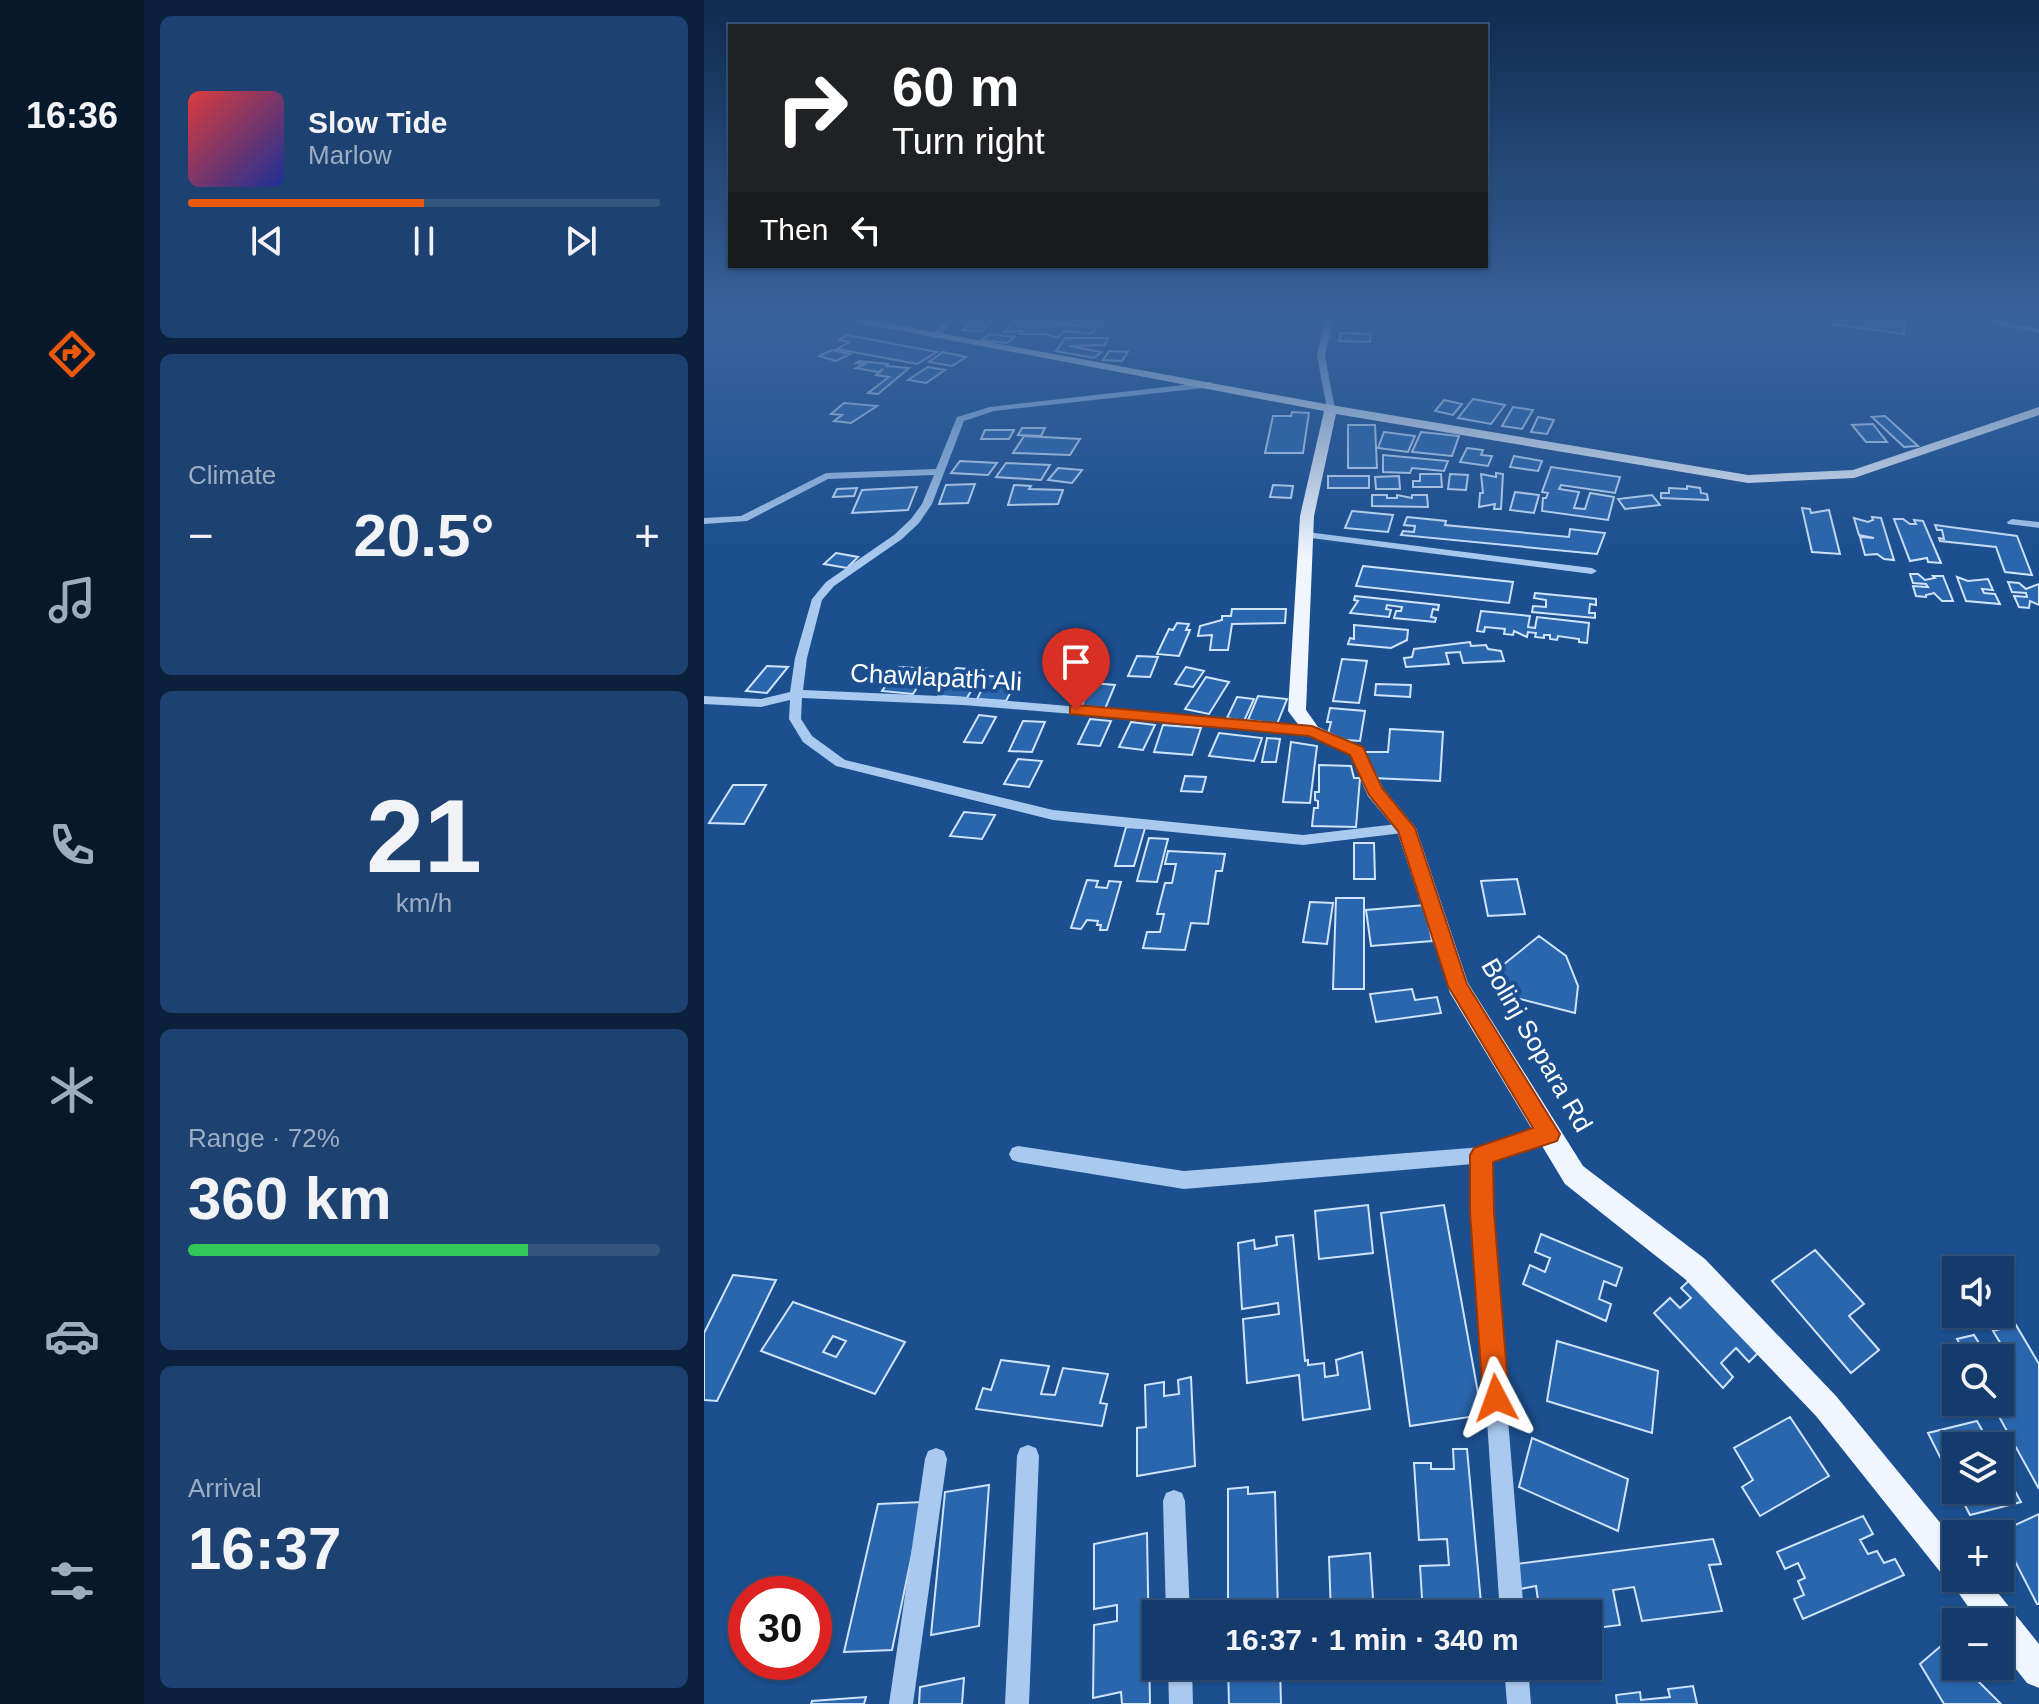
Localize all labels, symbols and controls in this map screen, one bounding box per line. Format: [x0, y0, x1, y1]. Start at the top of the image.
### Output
text: 60 m [892, 55, 1020, 118]
icon: right [760, 56, 864, 160]
text: 16:36 [26, 95, 118, 136]
text: Slow Tide [308, 106, 447, 139]
text: Turn right [892, 121, 1045, 162]
text: Marlow [308, 140, 392, 170]
icon: left [844, 208, 888, 252]
text: Then [760, 213, 828, 246]
icon: previous [245, 219, 289, 263]
icon: pause [402, 219, 446, 263]
icon: next [559, 219, 603, 263]
icon: directions [44, 326, 100, 382]
text: Climate [188, 460, 276, 490]
text: 20.5° [354, 502, 494, 569]
text: − [188, 511, 214, 560]
text: + [634, 511, 660, 560]
icon: music [44, 572, 100, 628]
pin [1042, 628, 1110, 710]
icon: arrive [1054, 640, 1098, 684]
street label: Chawlapath Ali [849, 658, 1023, 696]
text: 21 [366, 778, 482, 894]
icon: phone [44, 817, 100, 873]
text: km/h [396, 888, 452, 918]
street label: Bolinj Sopara Rd [1475, 953, 1599, 1137]
icon: climate [44, 1062, 100, 1118]
text: Range · 72% [188, 1123, 340, 1153]
text: 360 km [188, 1165, 392, 1232]
map controls [1942, 1256, 2014, 1680]
button: sound [1942, 1256, 2014, 1328]
icon: car [44, 1308, 100, 1364]
button: search [1942, 1344, 2014, 1416]
position arrow [1454, 1356, 1538, 1440]
button: layers [1942, 1432, 2014, 1504]
text: Arrival [188, 1473, 262, 1503]
text: 16:37 [188, 1515, 341, 1582]
button: + [1942, 1520, 2014, 1592]
icon: filters [44, 1553, 100, 1609]
speed limit sign: 30 [728, 1576, 832, 1680]
button: − [1942, 1608, 2014, 1680]
text: 16:37 · 1 min · 340 m [1225, 1623, 1519, 1656]

